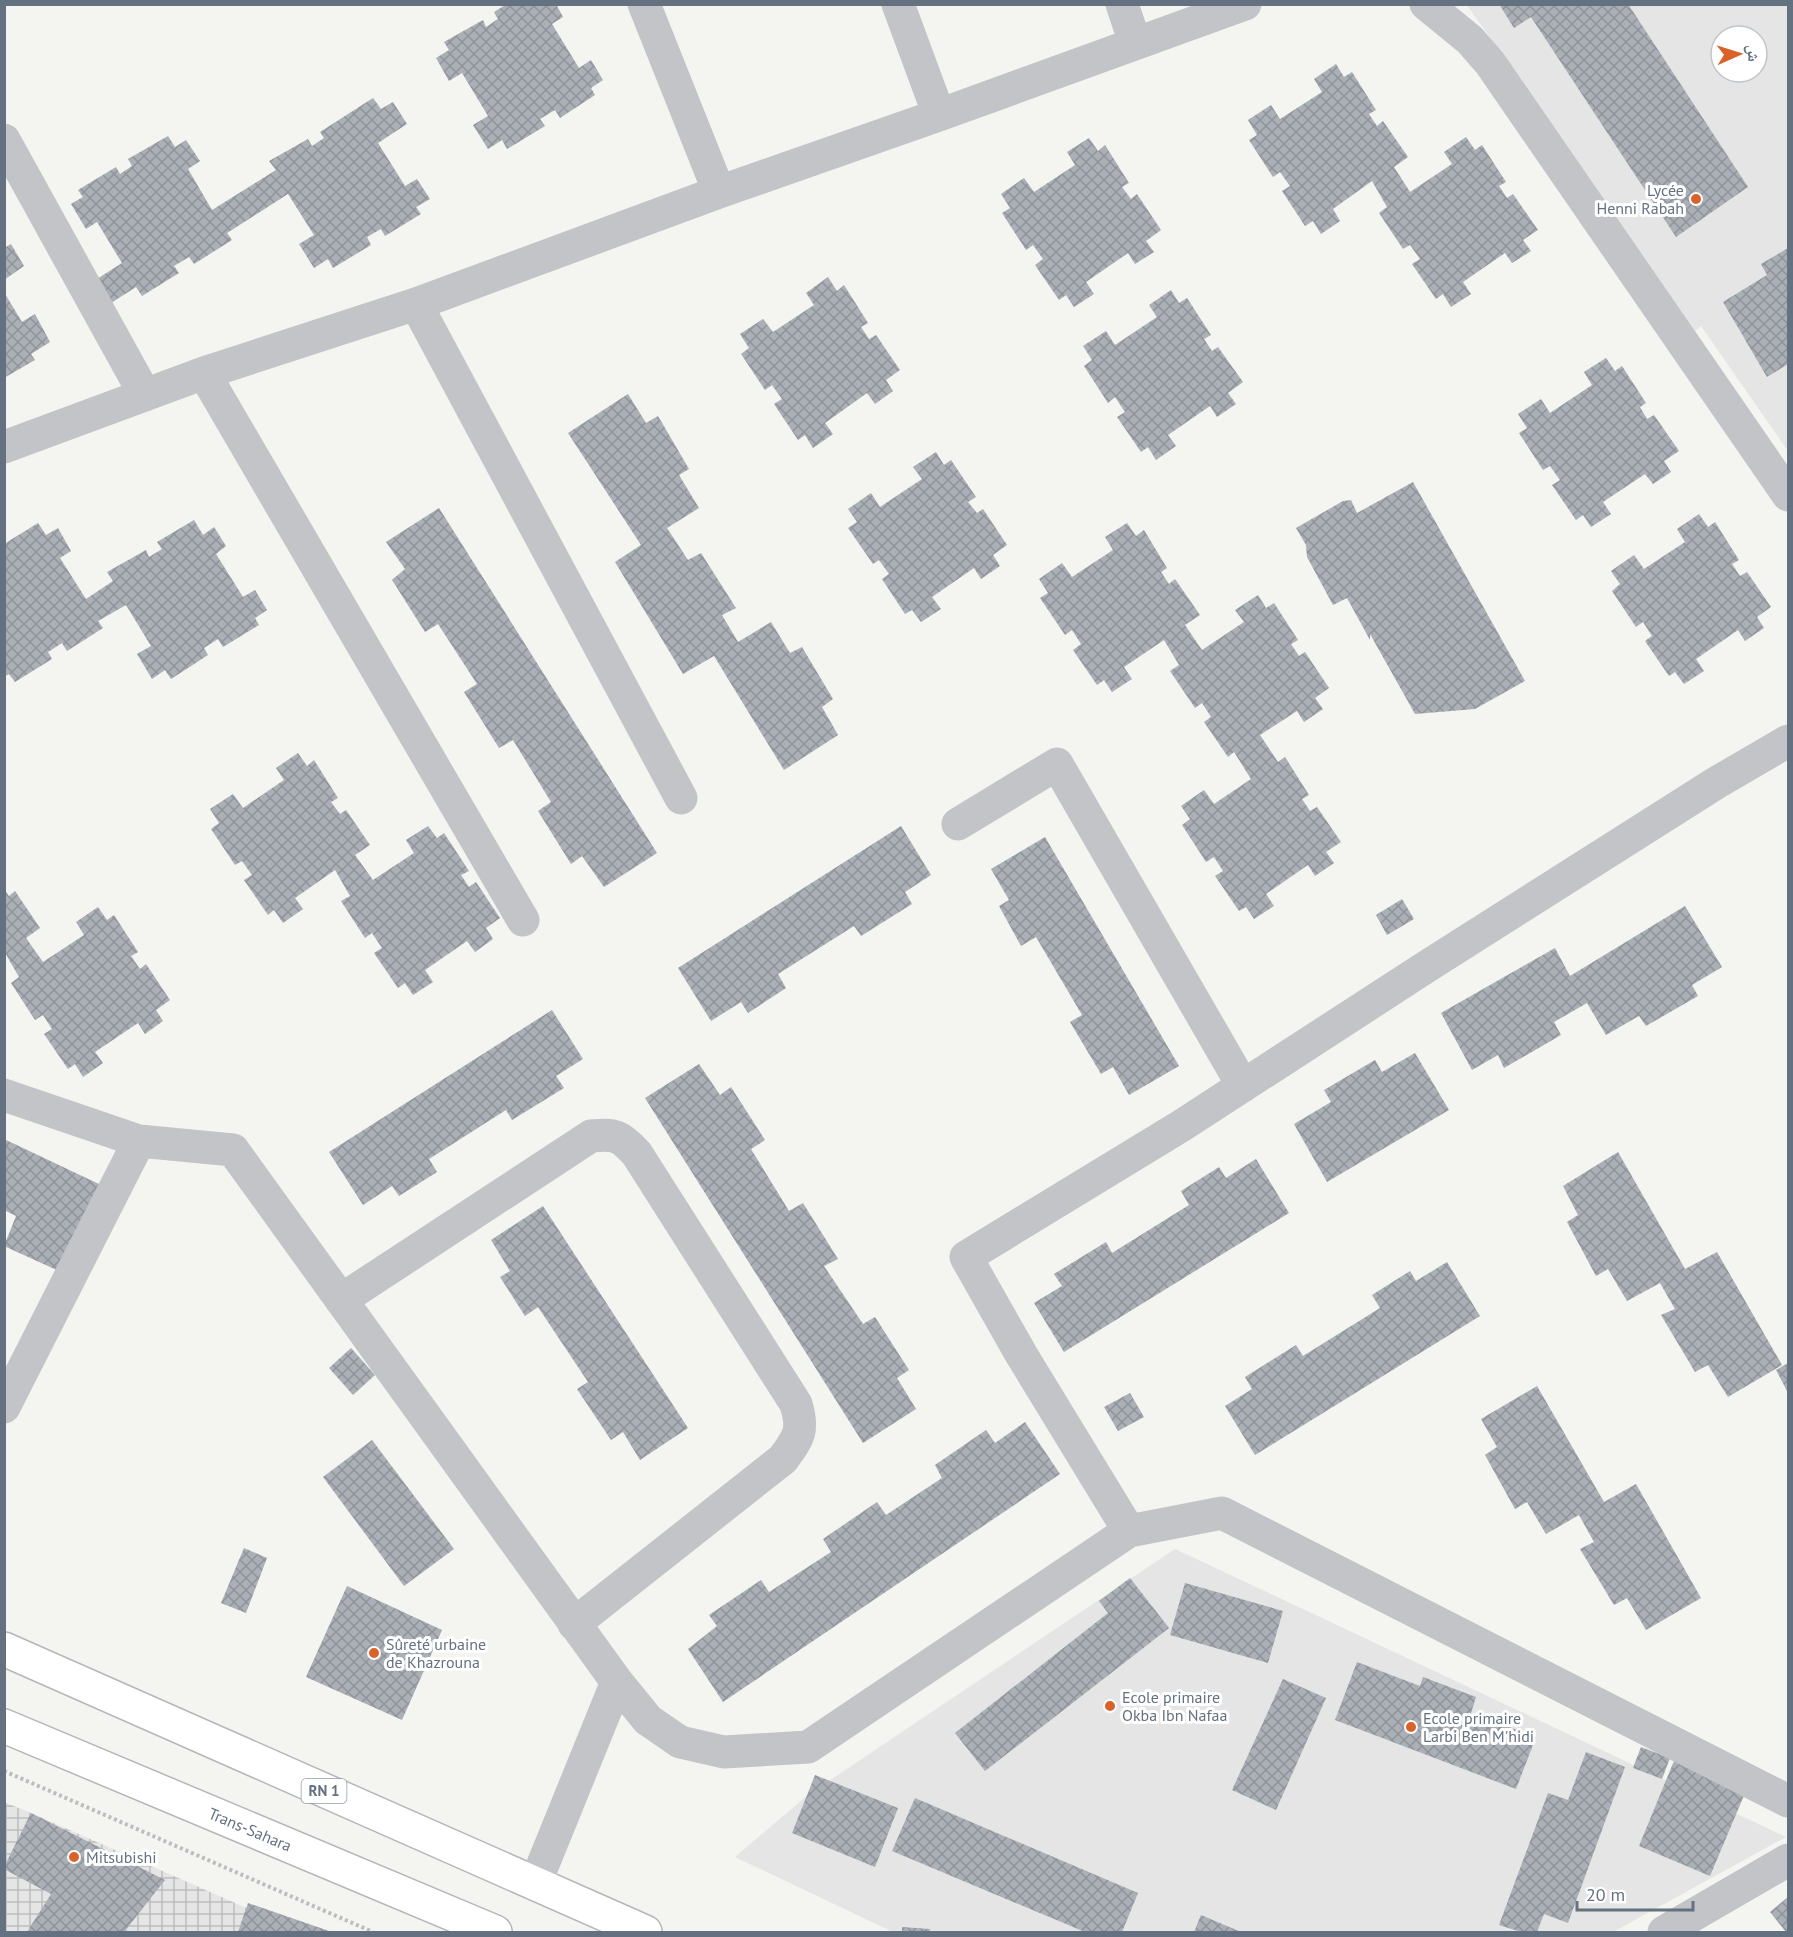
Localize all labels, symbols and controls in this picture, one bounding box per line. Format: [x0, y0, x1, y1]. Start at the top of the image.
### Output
north arrow [1709, 24, 1769, 84]
text: ش [1744, 44, 1764, 62]
place label: Lycée Henni Rabah [1596, 180, 1684, 218]
marker: Lycée Henni Rabah [1689, 192, 1703, 206]
place label: Sûreté urbaine de Khazrouna [386, 1634, 486, 1672]
marker: Sûreté urbaine de Khazrouna [367, 1646, 381, 1660]
place label: Ecole primaire Okba Ibn Nafaa [1122, 1687, 1227, 1725]
marker: Ecole primaire Okba Ibn Nafaa [1103, 1699, 1117, 1713]
place label: Ecole primaire Larbi Ben M'hidi [1423, 1708, 1534, 1746]
marker: Ecole primaire Larbi Ben M'hidi [1404, 1720, 1418, 1734]
road number: RN 1 [302, 1779, 346, 1803]
street label: Trans-Sahara [206, 1803, 295, 1856]
place label: Mitsubishi [86, 1847, 156, 1867]
marker: Mitsubishi [67, 1850, 81, 1864]
scale bar [1577, 1874, 1692, 1912]
text: 20 m [1586, 1883, 1625, 1906]

